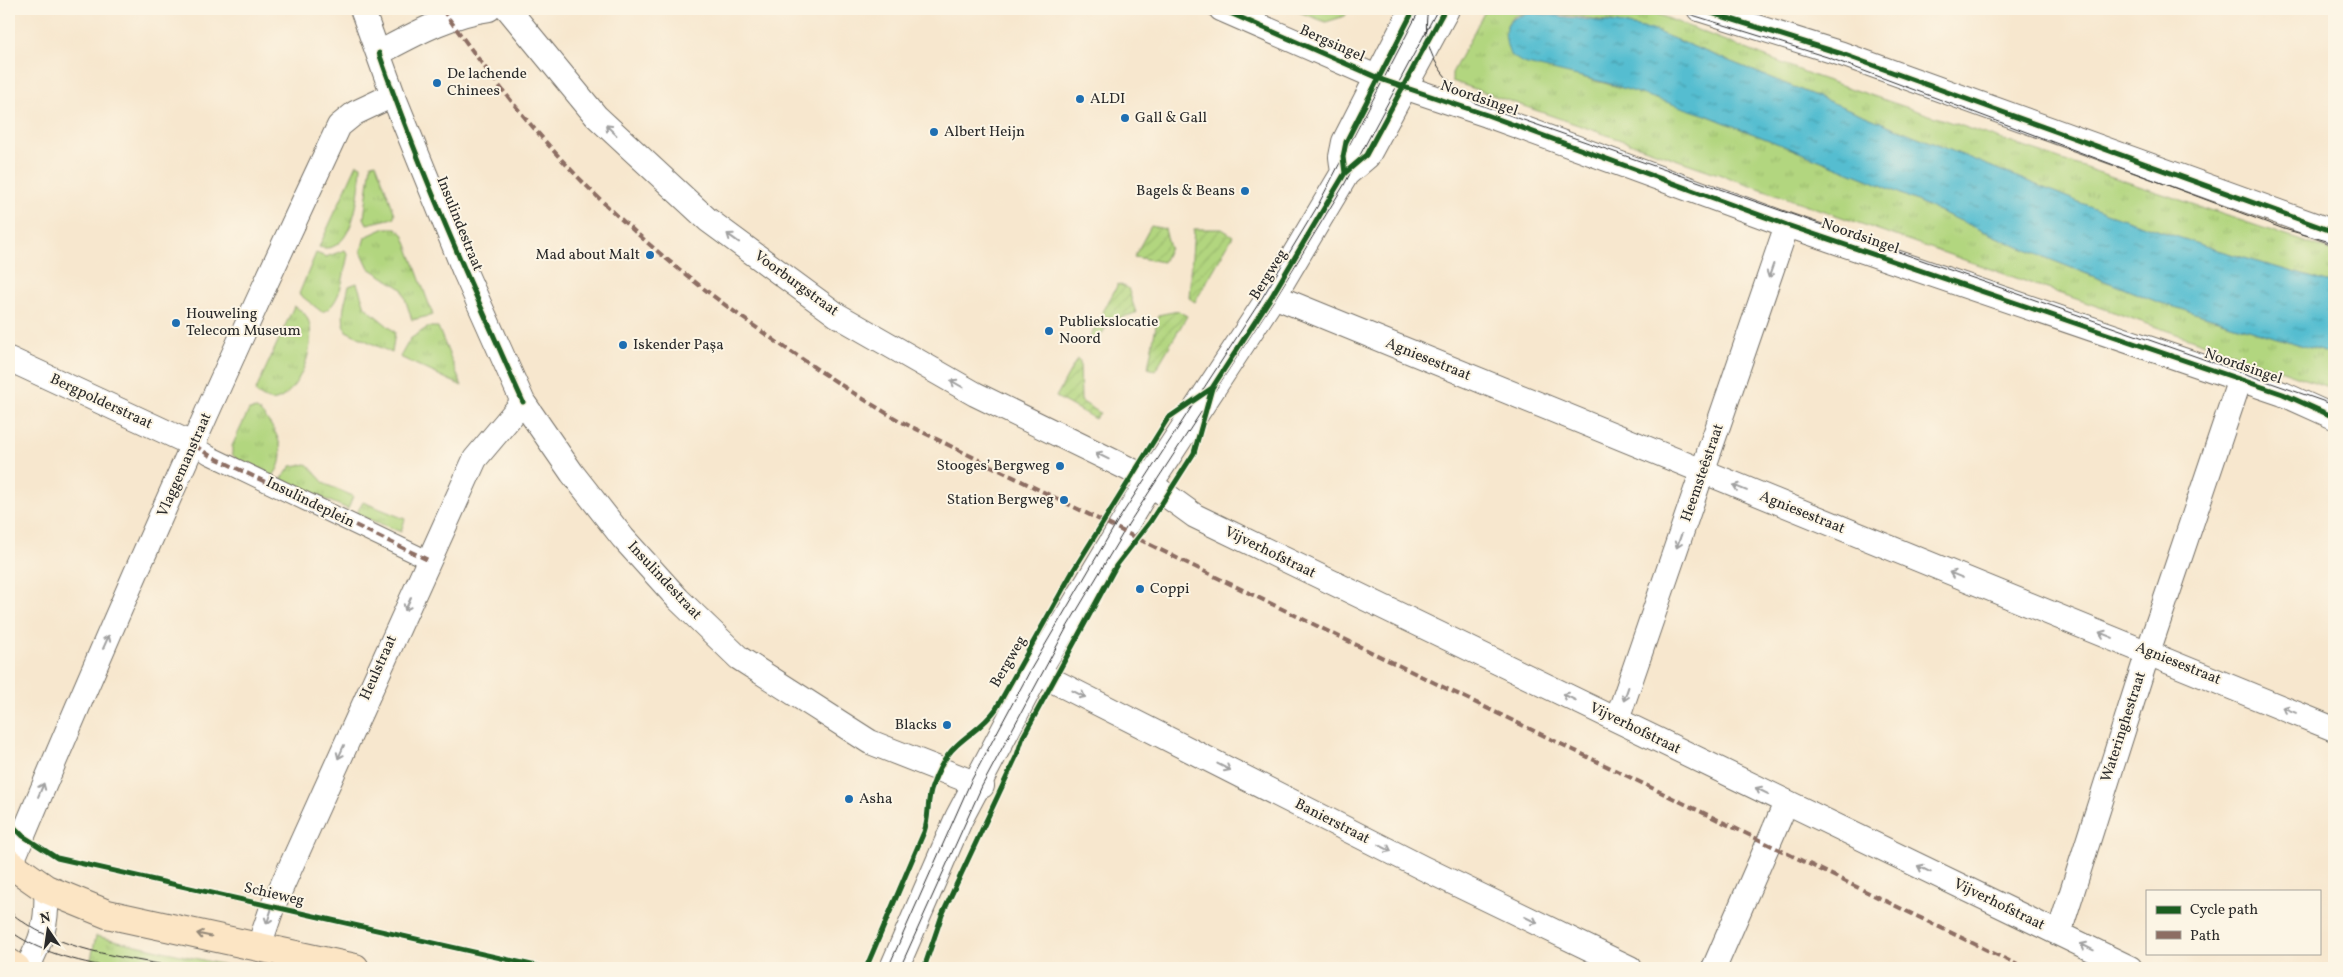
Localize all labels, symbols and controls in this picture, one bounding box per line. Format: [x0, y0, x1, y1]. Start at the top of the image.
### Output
street label: Bergsingel [1296, 20, 1368, 68]
place label: De lachende Chinees [447, 64, 527, 102]
street label: Noordsingel [1437, 76, 1521, 122]
marker: De lachende Chinees [431, 77, 443, 89]
place label: ALDI [1090, 89, 1125, 110]
marker: ALDI [1074, 93, 1086, 105]
place label: Gall & Gall [1135, 108, 1207, 129]
marker: Gall & Gall [1119, 112, 1131, 124]
place label: Albert Heijn [944, 122, 1025, 143]
one-way arrow [605, 124, 618, 136]
marker: Albert Heijn [928, 126, 940, 138]
street label: Insulindestraat [430, 173, 488, 275]
place label: Bagels & Beans [1136, 181, 1235, 202]
marker: Bagels & Beans [1239, 185, 1251, 197]
street label: Noordsingel [1818, 214, 1902, 260]
one-way arrow [726, 233, 740, 243]
place label: Mad about Malt [536, 245, 640, 266]
street label: Bergweg [1245, 245, 1293, 305]
street label: Voorburgstraat [750, 246, 842, 322]
marker: Mad about Malt [644, 249, 656, 261]
one-way arrow [1766, 263, 1776, 279]
place label: Houweling Telecom Museum [186, 304, 301, 342]
place label: Publiekslocatie Noord [1059, 312, 1158, 350]
marker: Houweling Telecom Museum [170, 317, 182, 329]
marker: Publiekslocatie Noord [1043, 325, 1055, 337]
street label: Agniesestraat [1382, 333, 1474, 387]
place label: Iskender Paşa [633, 335, 724, 356]
marker: Iskender Paşa [617, 339, 629, 351]
street label: Noordsingel [2201, 344, 2285, 390]
street label: Bergpolderstraat [46, 369, 156, 435]
one-way arrow [950, 378, 964, 388]
street label: Vlaggemanstraat [153, 409, 217, 521]
street label: Heemsteêstraat [1676, 421, 1730, 525]
one-way arrow [1095, 451, 1110, 461]
place label: Stooges’ Bergweg [936, 456, 1050, 477]
marker: Stooges’ Bergweg [1054, 460, 1066, 472]
street label: Insulindeplein [262, 472, 358, 534]
one-way arrow [1733, 483, 1748, 492]
street label: Agniesestraat [1756, 486, 1848, 540]
place label: Station Bergweg [947, 490, 1054, 511]
marker: Station Bergweg [1058, 494, 1070, 506]
street label: Vijverhofstraat [1221, 522, 1319, 584]
one-way arrow [1674, 533, 1684, 549]
street label: Insulindestraat [622, 537, 706, 625]
one-way arrow [1948, 569, 1963, 578]
place label: Coppi [1150, 579, 1189, 600]
marker: Coppi [1134, 583, 1146, 595]
one-way arrow [402, 596, 412, 611]
one-way arrow [2099, 630, 2115, 639]
street label: Heulstraat [355, 632, 403, 704]
street label: Bergweg [986, 632, 1032, 692]
one-way arrow [102, 635, 112, 650]
street label: Agniesestraat [2132, 637, 2224, 691]
street label: Wateringhestraat [2096, 669, 2152, 785]
one-way arrow [1621, 686, 1630, 702]
one-way arrow [1071, 690, 1086, 699]
one-way arrow [1562, 692, 1577, 701]
street label: Vijverhofstraat [1586, 698, 1684, 760]
one-way arrow [2282, 705, 2297, 714]
place label: Blacks [895, 715, 937, 736]
marker: Blacks [941, 719, 953, 731]
one-way arrow [336, 745, 346, 760]
one-way arrow [1216, 763, 1231, 772]
one-way arrow [36, 783, 46, 798]
one-way arrow [1755, 786, 1770, 795]
place label: Asha [859, 789, 892, 810]
marker: Asha [843, 793, 855, 805]
street label: Banierstraat [1291, 794, 1373, 850]
one-way arrow [1377, 844, 1392, 853]
one-way arrow [1917, 864, 1932, 873]
street label: Vijverhofstraat [1950, 874, 2048, 936]
street label: Schieweg [242, 878, 307, 912]
legend [2146, 890, 2320, 954]
text: Cycle path [2190, 900, 2258, 921]
north arrow [22, 904, 72, 954]
text: N [38, 908, 53, 929]
one-way arrow [263, 909, 273, 925]
one-way arrow [1523, 916, 1538, 925]
text: Path [2190, 926, 2220, 947]
one-way arrow [197, 929, 213, 939]
one-way arrow [2079, 942, 2094, 952]

